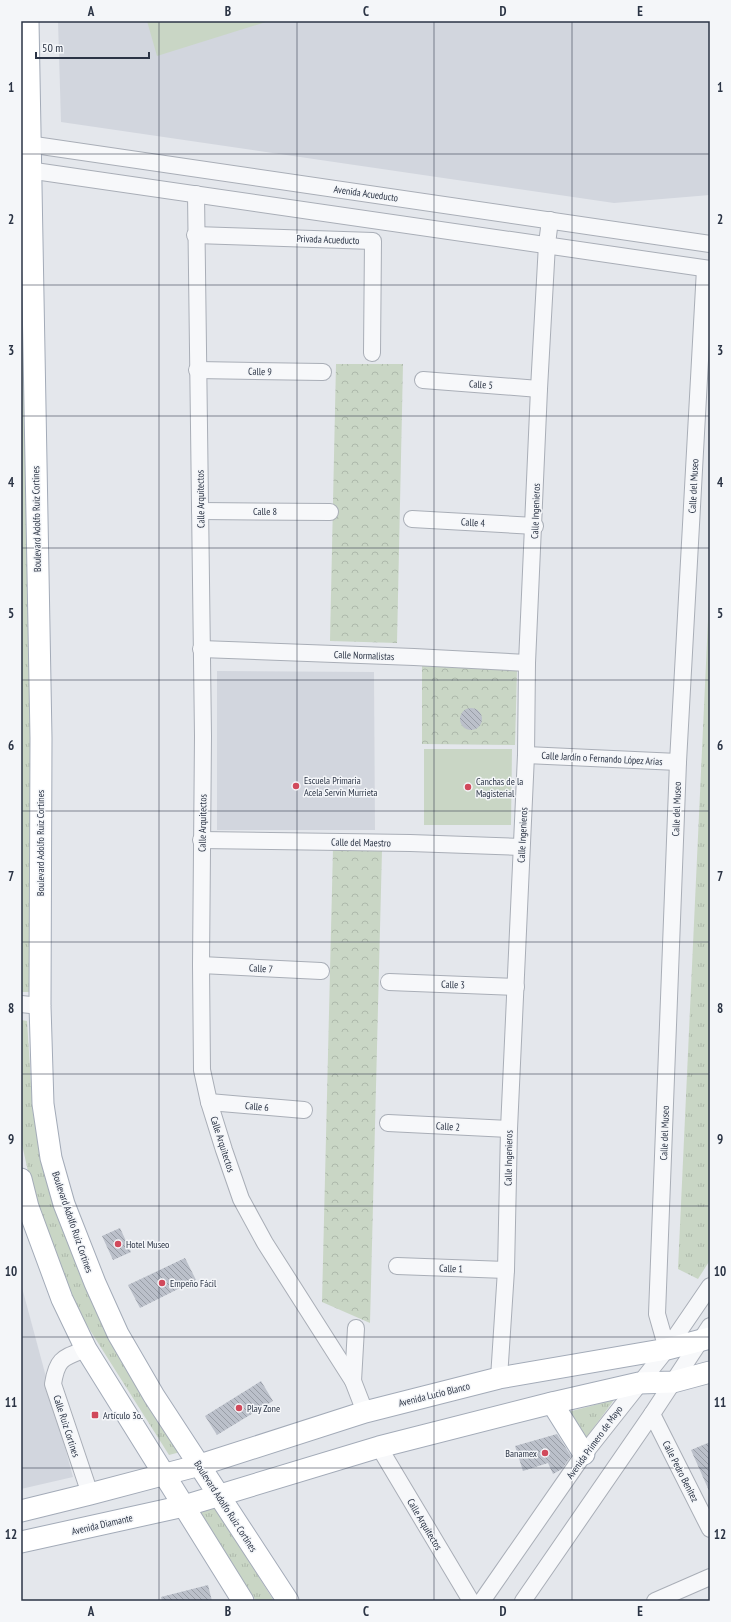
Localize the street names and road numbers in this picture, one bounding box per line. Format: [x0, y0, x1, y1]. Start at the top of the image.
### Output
street label: Avenida Acueducto [333, 183, 399, 204]
street label: Privada Acueducto [296, 232, 360, 247]
street label: Calle 9 [248, 365, 272, 378]
street label: Calle 5 [469, 377, 493, 392]
street label: Calle del Museo [686, 458, 701, 514]
street label: Boulevard Adolfo Ruiz Cortines [29, 465, 44, 572]
street label: Calle Arquitectos [193, 469, 208, 528]
street label: Calle Ingenieros [528, 482, 543, 539]
street label: Calle 8 [253, 505, 277, 518]
street label: Calle 4 [461, 515, 486, 530]
street label: Calle Normalistas [334, 648, 395, 663]
street label: Calle Jardín o Fernando López Arias [541, 749, 663, 768]
street label: Calle del Museo [669, 781, 684, 837]
street label: Boulevard Adolfo Ruiz Cortines [34, 789, 47, 896]
street label: Calle Arquitectos [195, 793, 210, 852]
street label: Calle Ingenieros [515, 806, 530, 863]
street label: Calle del Maestro [331, 835, 391, 850]
street label: Calle 7 [249, 961, 273, 976]
street label: Calle 3 [441, 978, 465, 991]
street label: Calle 6 [244, 1099, 270, 1114]
street label: Calle del Museo [657, 1105, 672, 1161]
street label: Calle Arquitectos [207, 1115, 238, 1174]
street label: Calle 2 [436, 1119, 460, 1134]
street label: Calle Ingenieros [502, 1129, 515, 1186]
street label: Boulevard Adolfo Ruiz Cortines [49, 1170, 96, 1275]
street label: Calle 1 [439, 1262, 463, 1275]
street label: Avenida Lucio Blanco [397, 1379, 471, 1410]
street label: Calle Ruiz Cortines [50, 1393, 83, 1459]
street label: Avenida Primero de Mayo [563, 1403, 625, 1481]
street label: Calle Pedro Benítez [660, 1438, 702, 1504]
street label: Boulevard Adolfo Ruiz Cortines [191, 1458, 260, 1555]
street label: Calle Arquitectos [404, 1496, 445, 1553]
street label: Avenida Diamante [70, 1511, 134, 1538]

